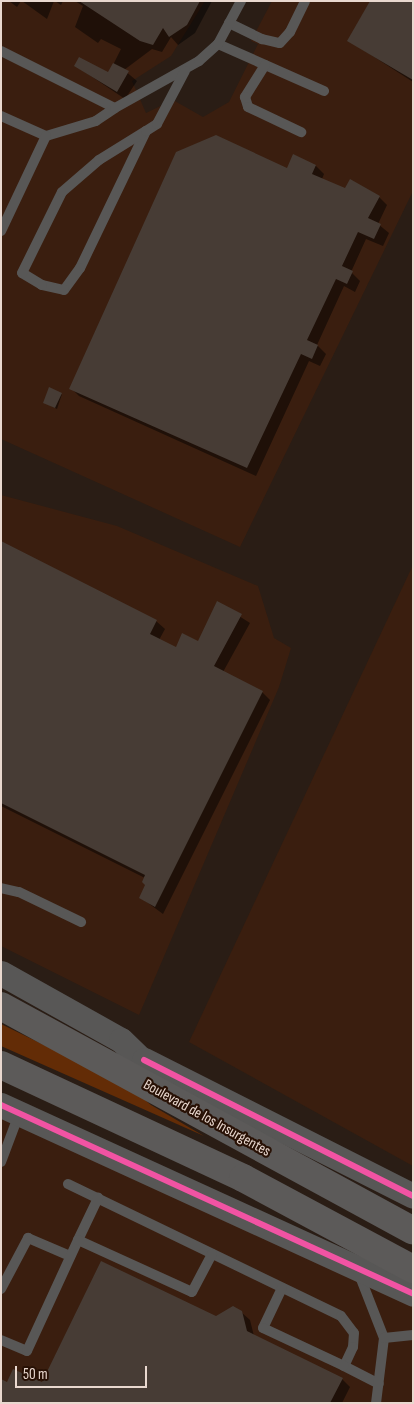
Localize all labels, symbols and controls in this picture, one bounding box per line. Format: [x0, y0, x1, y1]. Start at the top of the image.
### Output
street label: Boulevard de los Insurgentes [140, 1076, 274, 1160]
scale bar [18, 1356, 150, 1388]
text: 50 m [23, 1365, 48, 1384]

